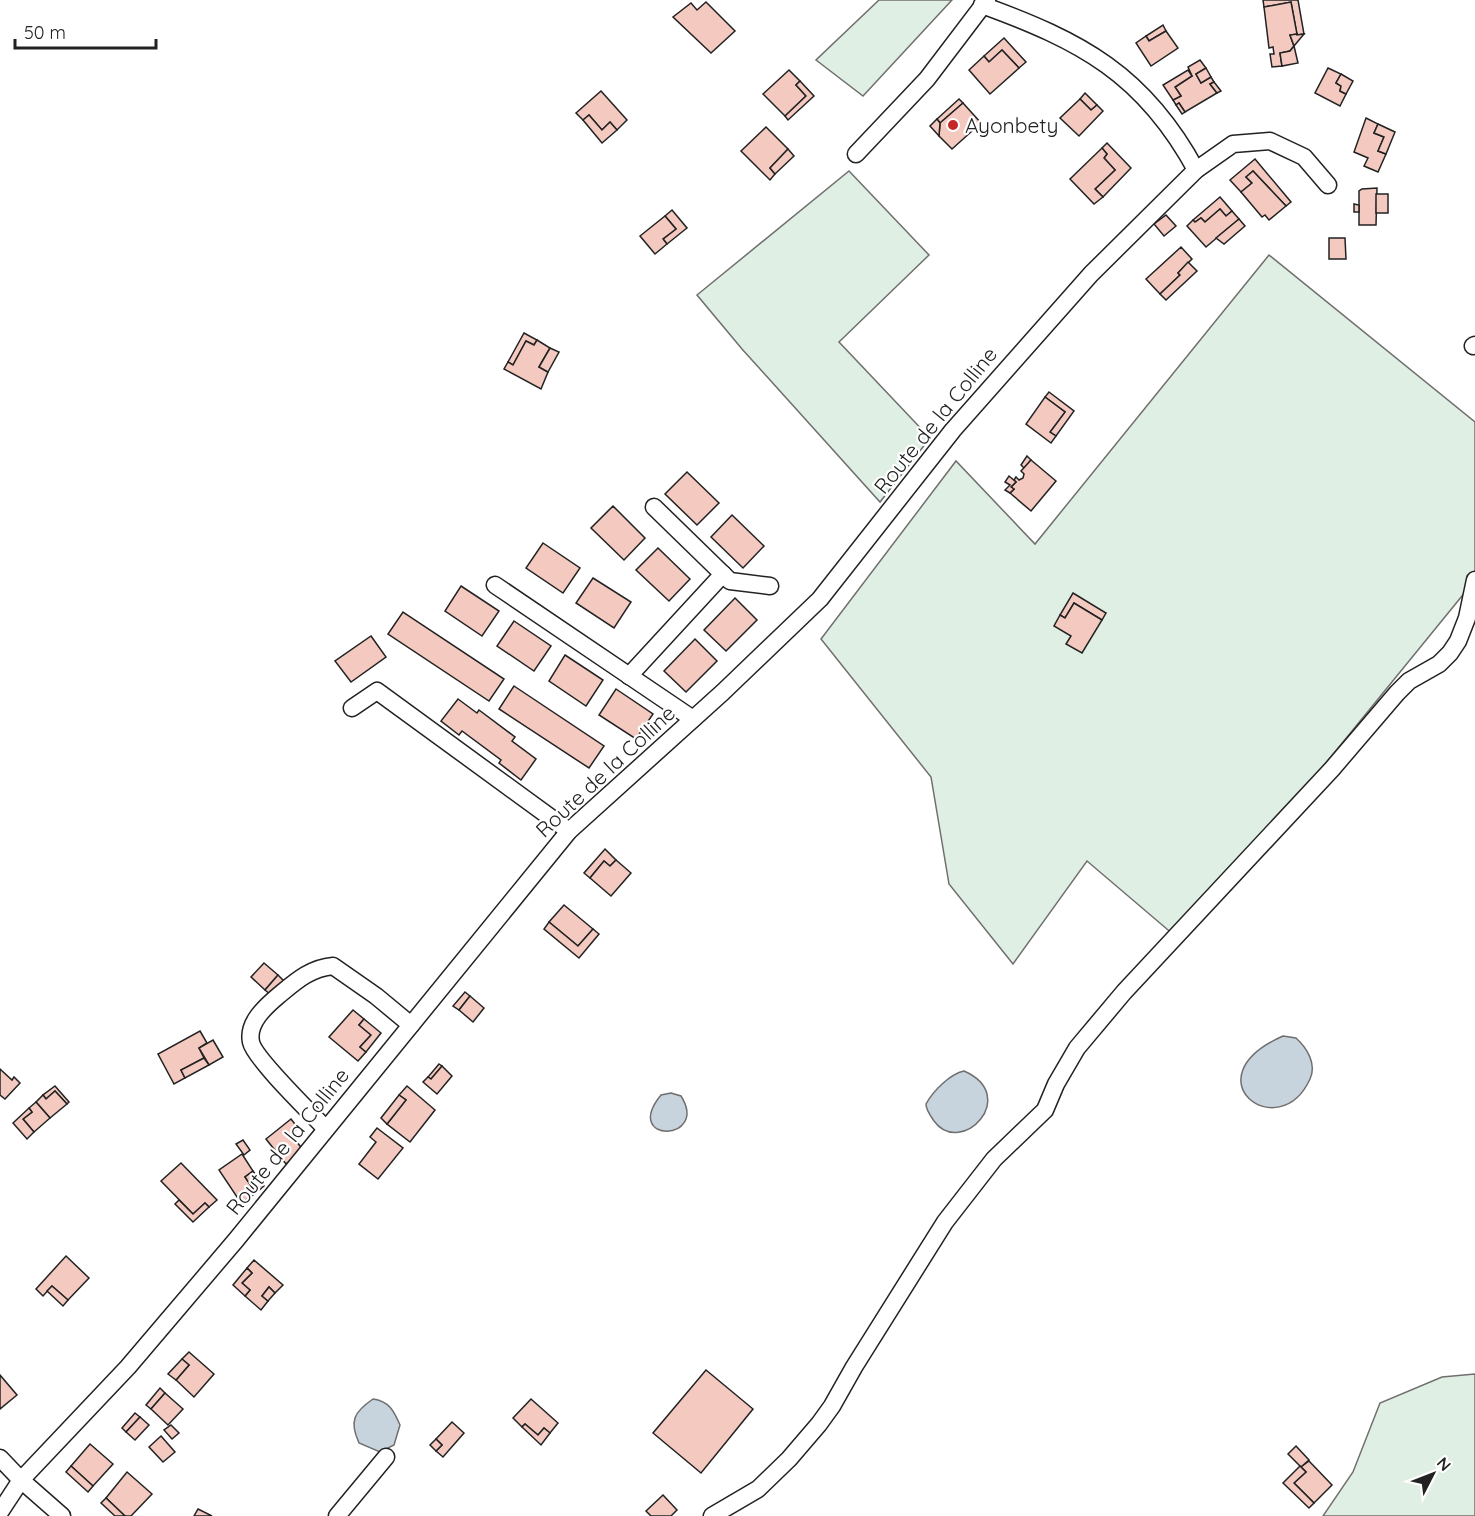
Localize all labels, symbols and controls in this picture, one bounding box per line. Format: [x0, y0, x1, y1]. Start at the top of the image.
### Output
scale bar [15, 12, 156, 50]
text: 50 m [24, 21, 66, 44]
place label: Ayonbety [965, 112, 1058, 138]
marker: Ayonbety [946, 118, 960, 132]
street label: Route de la Colline [868, 341, 1002, 499]
street label: Route de la Colline [530, 700, 680, 842]
street label: Route de la Colline [220, 1062, 354, 1220]
north arrow [1403, 1444, 1463, 1504]
text: N [1433, 1453, 1456, 1475]

